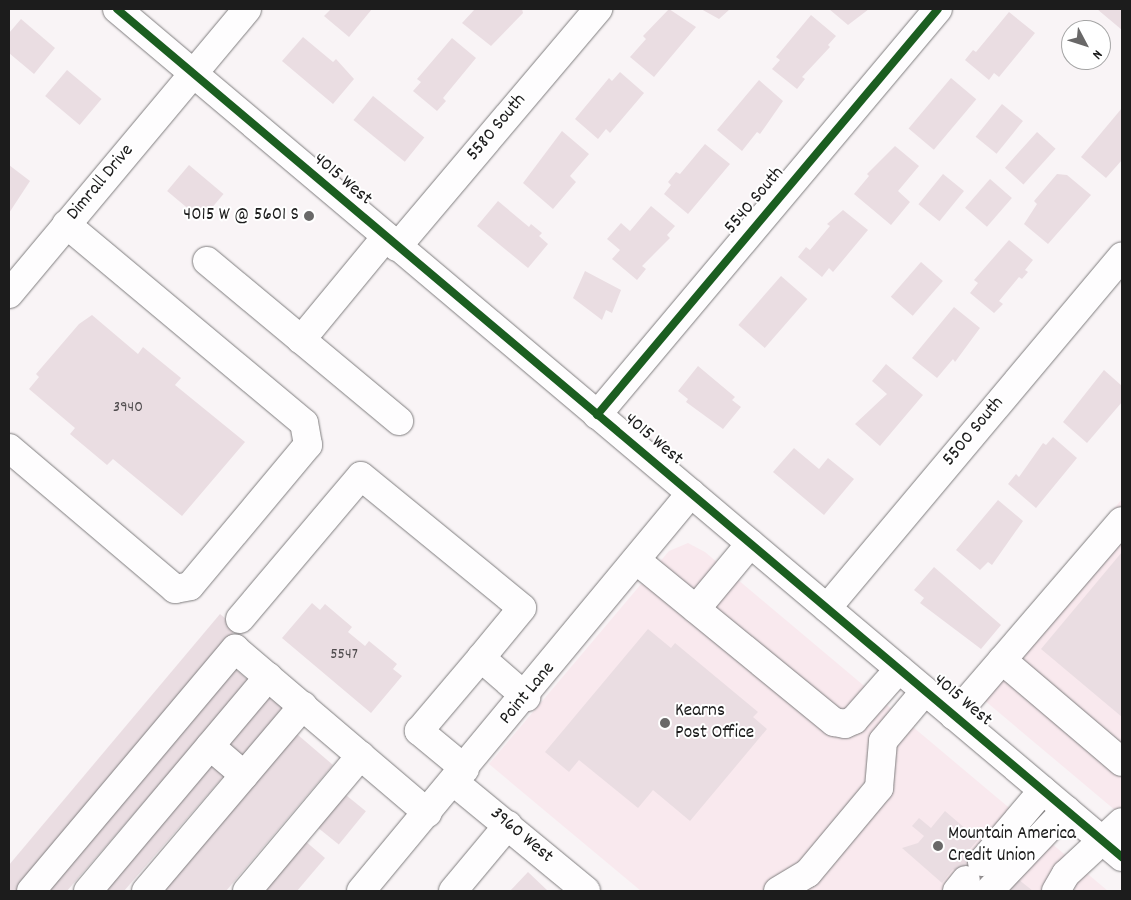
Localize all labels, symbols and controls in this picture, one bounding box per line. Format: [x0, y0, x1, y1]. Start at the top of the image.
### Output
north arrow [1061, 20, 1111, 70]
text: N [1087, 45, 1107, 63]
street label: 5580 South [462, 90, 532, 166]
street label: Dimrall Drive [63, 140, 139, 226]
street label: 4015 West [308, 149, 376, 211]
street label: 5540 South [720, 163, 790, 239]
place label: 4015 W @ 5601 S [183, 205, 299, 227]
marker: 4015 W @ 5601 S [303, 210, 315, 222]
street label: 5500 South [938, 393, 1010, 471]
house number: 3940 [113, 398, 143, 418]
street label: 4015 West [619, 409, 687, 471]
house number: 5547 [330, 645, 358, 665]
street label: Point Lane [495, 658, 561, 730]
street label: 4015 West [928, 670, 996, 732]
place label: Kearns Post Office [675, 701, 754, 745]
marker: Kearns Post Office [659, 717, 671, 729]
street label: 3960 West [485, 803, 557, 869]
place label: Mountain America Credit Union [948, 824, 1076, 868]
marker: Mountain America Credit Union [932, 840, 944, 852]

